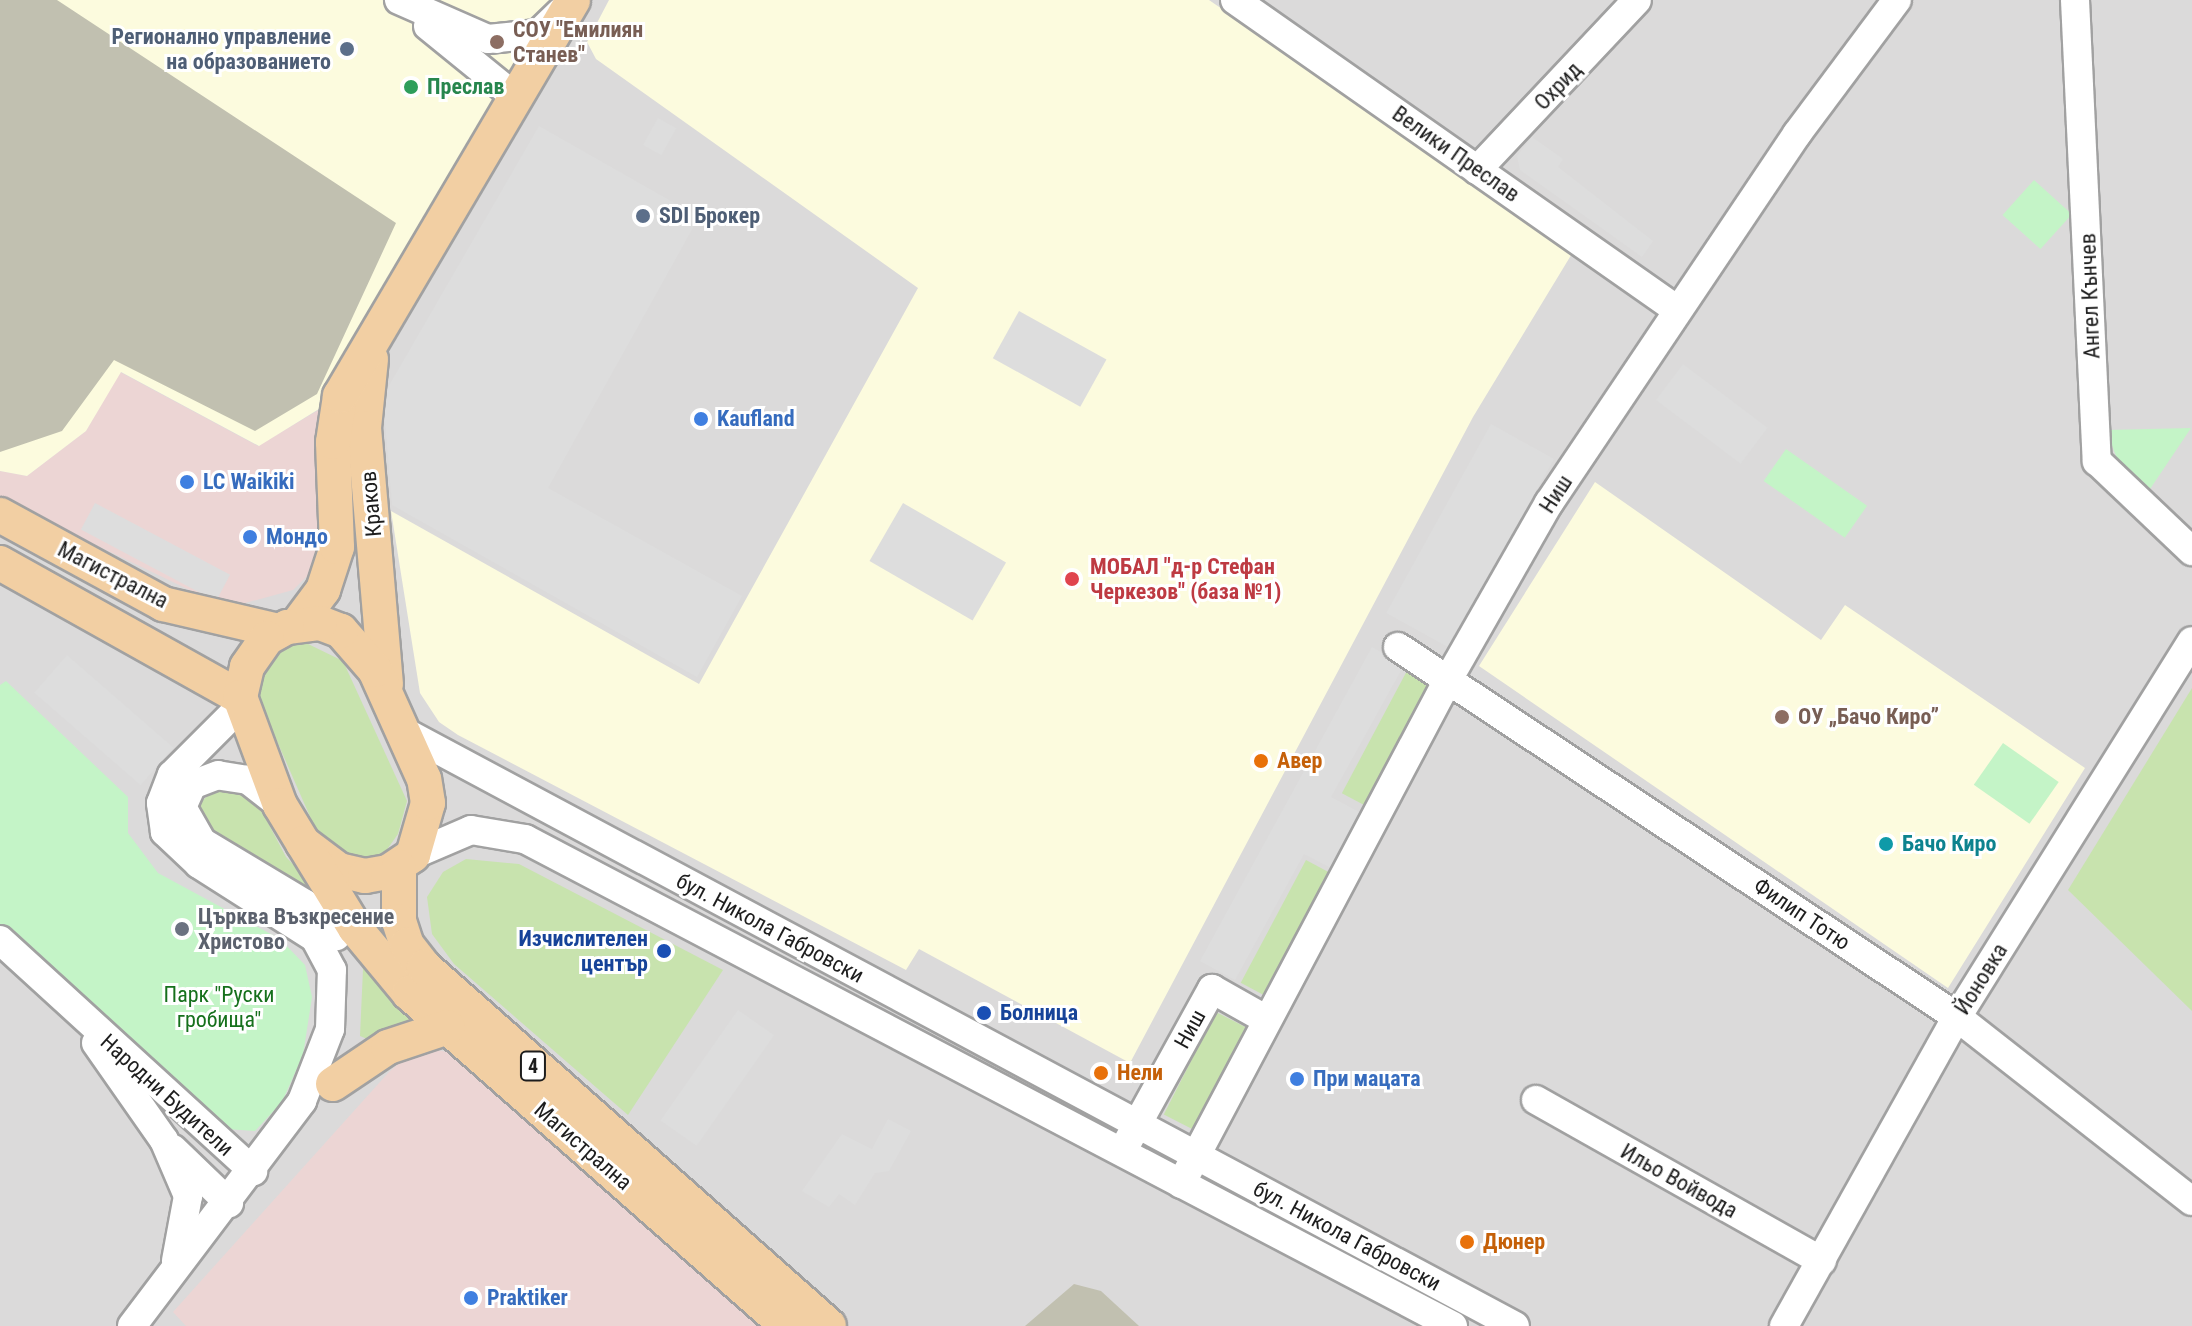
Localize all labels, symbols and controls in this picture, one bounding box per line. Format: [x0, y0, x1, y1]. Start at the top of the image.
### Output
place label: СОУ "Емилиян Станев" [513, 16, 643, 68]
place label: Регионално управление на образованието [112, 23, 331, 74]
marker: СОУ "Емилиян Станев" [488, 33, 506, 51]
marker: Регионално управление на образованието [338, 40, 356, 58]
street label: Охрид [1529, 56, 1587, 116]
place label: Преслав [427, 74, 504, 100]
marker: Преслав [402, 78, 420, 96]
street label: Велики Преслав [1387, 100, 1525, 208]
place label: SDI Брокер [659, 203, 760, 229]
marker: SDI Брокер [634, 207, 652, 225]
street label: Ангел Кънчев [2075, 233, 2105, 359]
place label: Kaufland [717, 406, 795, 432]
marker: Kaufland [692, 410, 710, 428]
place label: LC Waikiki [203, 469, 295, 495]
street label: Краков [355, 470, 387, 538]
street label: Ниш [1534, 470, 1578, 518]
marker: LC Waikiki [178, 473, 196, 491]
place label: Мондо [266, 524, 328, 550]
marker: Мондо [241, 528, 259, 546]
street label: Магистрална [53, 536, 173, 614]
place label: МОБАЛ "д-р Стефан Черкезов" (база №1) [1090, 553, 1281, 604]
marker: МОБАЛ "д-р Стефан Черкезов" (база №1) [1061, 568, 1083, 590]
place label: ОУ „Бачо Киро” [1798, 704, 1939, 730]
marker: ОУ „Бачо Киро” [1773, 708, 1791, 726]
place label: Авер [1277, 748, 1323, 774]
marker: Авер [1252, 752, 1270, 770]
place label: Бачо Киро [1902, 831, 1996, 857]
marker: Бачо Киро [1877, 835, 1895, 853]
street label: бул. Никола Габровски [672, 867, 868, 989]
street label: Филип Тотю [1749, 872, 1855, 956]
place label: Църква Възкресение Христово [198, 903, 394, 954]
marker: Църква Възкресение Христово [173, 920, 191, 938]
place label: Изчислителен център [518, 925, 648, 976]
street label: Йоновка [1949, 938, 2013, 1020]
marker: Изчислителен център [655, 942, 673, 960]
park label: Парк "Руски гробища" [163, 981, 275, 1032]
place label: Болница [1000, 1000, 1078, 1026]
marker: Болница [975, 1004, 993, 1022]
street label: Ниш [1169, 1005, 1211, 1053]
street label: Народни Будители [95, 1029, 239, 1161]
road number: 4 [519, 1050, 547, 1082]
place label: Нели [1117, 1060, 1163, 1086]
marker: Нели [1092, 1064, 1110, 1082]
place label: При мацата [1313, 1066, 1421, 1092]
marker: При мацата [1288, 1070, 1306, 1088]
street label: Магистрална [529, 1097, 637, 1195]
street label: Ильо Войвода [1616, 1138, 1742, 1224]
street label: бул. Никола Габровски [1249, 1175, 1445, 1297]
place label: Дюнер [1483, 1229, 1545, 1255]
marker: Дюнер [1458, 1233, 1476, 1251]
place label: Praktiker [487, 1285, 568, 1311]
marker: Praktiker [462, 1289, 480, 1307]

